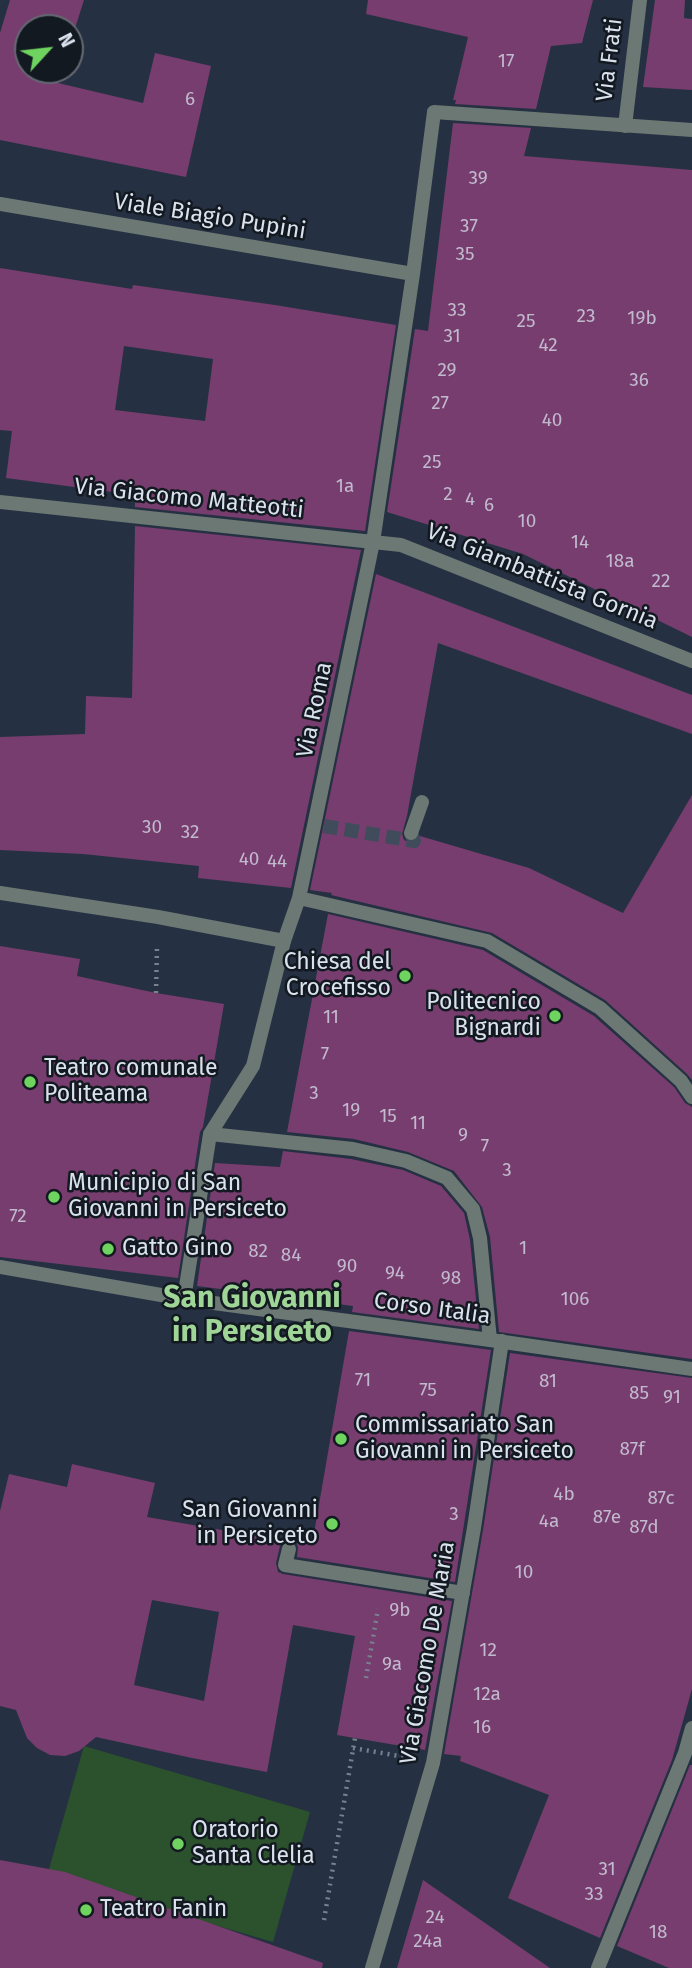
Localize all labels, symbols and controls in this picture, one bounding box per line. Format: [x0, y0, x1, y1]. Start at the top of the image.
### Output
north arrow [14, 14, 84, 84]
street label: Via Frati [591, 17, 629, 103]
text: N [53, 29, 79, 51]
house number: 17 [498, 51, 514, 73]
house number: 6 [185, 89, 195, 111]
house number: 39 [468, 168, 488, 190]
street label: Viale Biagio Pupini [112, 188, 308, 246]
house number: 37 [460, 216, 478, 238]
house number: 35 [456, 244, 474, 266]
house number: 33 [448, 300, 466, 322]
house number: 23 [577, 306, 595, 328]
house number: 19b [627, 308, 657, 330]
house number: 25 [517, 311, 535, 333]
house number: 31 [443, 326, 461, 348]
house number: 42 [538, 335, 558, 357]
house number: 29 [437, 360, 457, 382]
house number: 36 [629, 370, 649, 392]
house number: 27 [431, 393, 449, 415]
house number: 40 [542, 410, 562, 432]
house number: 25 [423, 452, 441, 474]
street label: Via Giacomo Matteotti [73, 473, 305, 525]
house number: 1a [336, 476, 354, 498]
house number: 2 [443, 484, 453, 506]
house number: 4 [465, 489, 475, 511]
house number: 6 [484, 495, 494, 517]
house number: 10 [518, 511, 536, 533]
street label: Via Giambattista Gornia [422, 518, 662, 636]
house number: 14 [571, 532, 589, 554]
house number: 18a [605, 551, 635, 573]
house number: 22 [652, 571, 670, 593]
street label: Via Roma [291, 660, 339, 760]
house number: 30 [142, 817, 162, 839]
house number: 32 [181, 822, 199, 844]
house number: 40 [239, 849, 259, 871]
house number: 44 [267, 851, 287, 873]
place label: Chiesa del Crocefisso [284, 949, 391, 1003]
marker: Chiesa del Crocefisso [397, 968, 413, 984]
place label: Politecnico Bignardi [426, 989, 541, 1043]
house number: 11 [323, 1007, 339, 1029]
marker: Politecnico Bignardi [547, 1008, 563, 1024]
house number: 7 [321, 1044, 329, 1066]
place label: Teatro comunale Politeama [44, 1055, 217, 1109]
marker: Teatro comunale Politeama [22, 1074, 38, 1090]
house number: 3 [309, 1083, 319, 1105]
house number: 19 [342, 1100, 360, 1122]
house number: 15 [379, 1106, 397, 1128]
house number: 11 [410, 1113, 426, 1135]
house number: 9 [458, 1125, 468, 1147]
house number: 7 [481, 1136, 489, 1158]
house number: 3 [502, 1160, 512, 1182]
place label: Municipio di San Giovanni in Persiceto [68, 1170, 287, 1224]
marker: Municipio di San Giovanni in Persiceto [46, 1189, 62, 1205]
house number: 72 [9, 1206, 27, 1228]
place label: Gatto Gino [122, 1235, 233, 1263]
house number: 1 [519, 1238, 527, 1260]
marker: Gatto Gino [100, 1241, 116, 1257]
house number: 82 [248, 1241, 268, 1263]
house number: 84 [281, 1245, 301, 1267]
house number: 90 [337, 1256, 357, 1278]
house number: 94 [385, 1263, 405, 1285]
house number: 98 [441, 1268, 461, 1290]
district label: San Giovanni in Persiceto [163, 1281, 341, 1352]
street label: Corso Italia [372, 1287, 492, 1331]
house number: 106 [561, 1289, 589, 1311]
house number: 71 [355, 1370, 371, 1392]
house number: 81 [539, 1371, 557, 1393]
house number: 75 [419, 1380, 437, 1402]
house number: 85 [629, 1383, 649, 1405]
house number: 91 [663, 1387, 681, 1409]
place label: Commissariato San Giovanni in Persiceto [355, 1412, 574, 1466]
marker: Commissariato San Giovanni in Persiceto [333, 1431, 349, 1447]
house number: 87f [620, 1439, 644, 1461]
house number: 4b [553, 1484, 575, 1506]
house number: 87c [647, 1488, 675, 1510]
place label: San Giovanni in Persiceto [182, 1497, 318, 1551]
house number: 3 [449, 1504, 459, 1526]
house number: 87e [593, 1507, 621, 1529]
house number: 4a [539, 1511, 559, 1533]
marker: San Giovanni in Persiceto [324, 1516, 340, 1532]
house number: 87d [629, 1517, 659, 1539]
street label: Via Giacomo De Maria [395, 1539, 461, 1767]
house number: 10 [515, 1562, 533, 1584]
house number: 9b [389, 1600, 411, 1622]
house number: 12 [479, 1640, 497, 1662]
house number: 9a [382, 1654, 402, 1676]
house number: 12a [473, 1684, 501, 1706]
house number: 16 [473, 1717, 491, 1739]
place label: Oratorio Santa Clelia [192, 1817, 315, 1871]
marker: Oratorio Santa Clelia [170, 1836, 186, 1852]
house number: 31 [598, 1859, 616, 1881]
house number: 33 [585, 1884, 603, 1906]
place label: Teatro Fanin [100, 1896, 227, 1924]
marker: Teatro Fanin [78, 1902, 94, 1918]
house number: 24 [426, 1907, 444, 1929]
house number: 18 [649, 1922, 667, 1944]
house number: 24a [413, 1931, 443, 1953]

